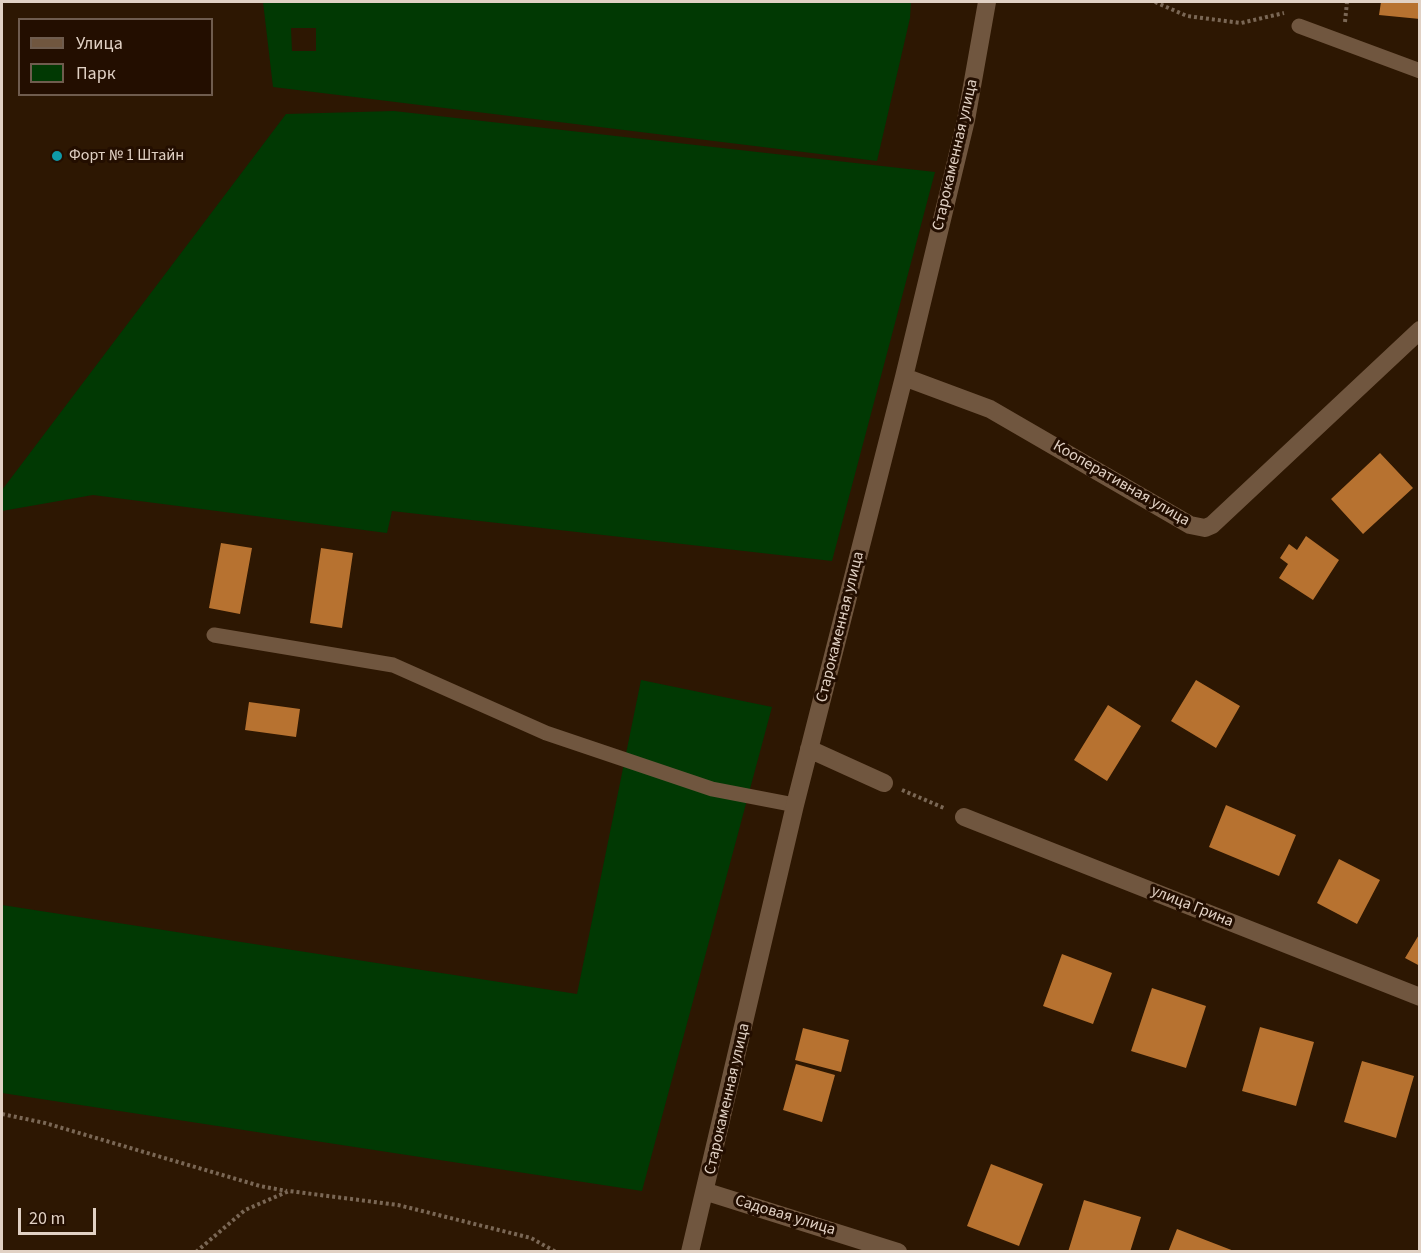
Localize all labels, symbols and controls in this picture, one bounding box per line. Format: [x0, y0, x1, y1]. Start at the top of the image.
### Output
legend [18, 18, 213, 96]
text: Улица [76, 31, 123, 56]
text: Парк [76, 61, 116, 86]
street label: Старокаменная улица [929, 77, 983, 233]
place label: Форт № 1 Штайн [69, 146, 184, 166]
marker: Форт № 1 Штайн [50, 149, 64, 163]
street label: Кооперативная улица [1049, 437, 1193, 531]
street label: Старокаменная улица [813, 550, 869, 704]
street label: улица Грина [1148, 882, 1236, 932]
street label: Старокаменная улица [701, 1021, 755, 1177]
street label: Садовая улица [732, 1192, 838, 1240]
scale bar [21, 1196, 99, 1234]
text: 20 m [29, 1206, 65, 1231]

